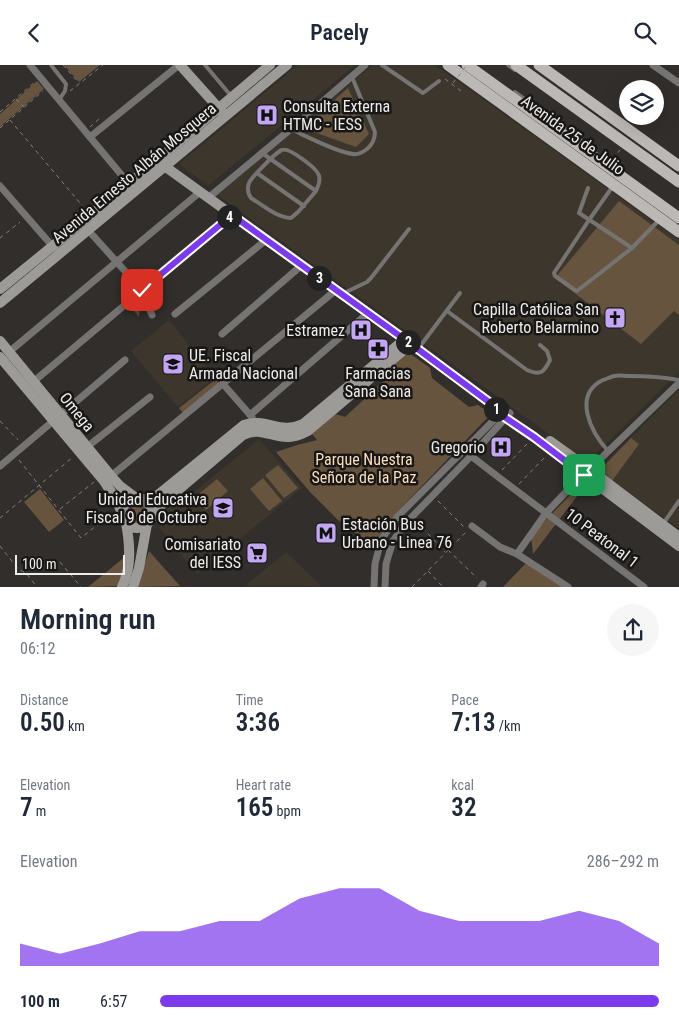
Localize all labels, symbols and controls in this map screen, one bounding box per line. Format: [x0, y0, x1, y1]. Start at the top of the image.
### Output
icon: back [20, 19, 48, 47]
icon: search [631, 19, 659, 47]
text: Pacely [310, 20, 369, 45]
map controls [619, 80, 664, 125]
button: layers [619, 80, 664, 125]
street label: Avenida 25 de Julio [518, 91, 628, 179]
place label: Consulta Externa HTMC - IESS [283, 97, 390, 134]
street label: Avenida Ernesto Albán Mosquera [48, 99, 220, 247]
hospital icon: Consulta Externa HTMC - IESS [255, 103, 279, 127]
pin: 4 [216, 205, 242, 229]
text: 4 [226, 209, 233, 225]
pin: 3 [306, 265, 332, 291]
pin [121, 269, 163, 311]
text: 3 [316, 270, 323, 286]
icon: check [128, 276, 156, 304]
place label: Capilla Católica San Roberto Belarmino [473, 300, 599, 337]
church icon: Capilla Católica San Roberto Belarmino [603, 306, 627, 330]
hospital icon: Estramez [349, 318, 373, 342]
place label: Estramez [286, 321, 345, 340]
pin: 2 [396, 329, 420, 355]
text: 2 [405, 334, 412, 350]
pharmacy icon: Farmacias Sana Sana [366, 337, 390, 361]
place label: UE. Fiscal Armada Nacional [189, 346, 298, 383]
school or university icon: UE. Fiscal Armada Nacional [161, 352, 185, 376]
place label: Farmacias Sana Sana [345, 364, 411, 401]
street label: Omega [56, 389, 98, 435]
pin: 1 [484, 397, 508, 421]
text: 1 [493, 401, 500, 417]
hospital icon: Gregorio [489, 435, 513, 459]
place label: Gregorio [431, 438, 485, 457]
park label: Parque Nuestra Señora de la Paz [311, 450, 417, 487]
pin [563, 454, 605, 496]
icon: arrive [570, 461, 598, 489]
place label: Unidad Educativa Fiscal 9 de Octubre [86, 490, 207, 527]
school or university icon: Unidad Educativa Fiscal 9 de Octubre [211, 496, 235, 520]
street label: 10 Peatonal 1 [562, 504, 642, 572]
place label: Estación Bus Urbano - Linea 76 [342, 515, 452, 552]
metro station icon: Estación Bus Urbano - Linea 76 [314, 521, 338, 545]
place label: Comisariato del IESS [164, 535, 241, 572]
supermarket icon: Comisariato del IESS [245, 541, 269, 565]
scale bar [15, 552, 125, 575]
text: 100 m [22, 556, 57, 572]
text: Morning run [20, 603, 156, 636]
button: share [607, 604, 659, 656]
text: 06:12 [20, 639, 55, 658]
text: Distance [20, 692, 68, 708]
text: Time [236, 692, 263, 708]
text: Pace [451, 692, 479, 708]
text: 0.50 [20, 708, 65, 737]
text: 3:36 [236, 708, 280, 737]
text: 7:13 [451, 708, 496, 737]
text: km [65, 718, 85, 734]
text: /km [496, 718, 521, 734]
text: Elevation [20, 777, 70, 793]
text: Heart rate [236, 777, 291, 793]
text: kcal [451, 777, 474, 793]
text: 7 [20, 793, 33, 822]
text: 165 [236, 793, 273, 822]
text: 32 [451, 793, 476, 822]
text: m [33, 803, 46, 819]
text: bpm [273, 803, 301, 819]
text: Elevation [20, 852, 78, 871]
text: 286–292 m [587, 852, 659, 871]
text: 100 m [20, 992, 60, 1011]
text: 6:57 [100, 992, 127, 1011]

